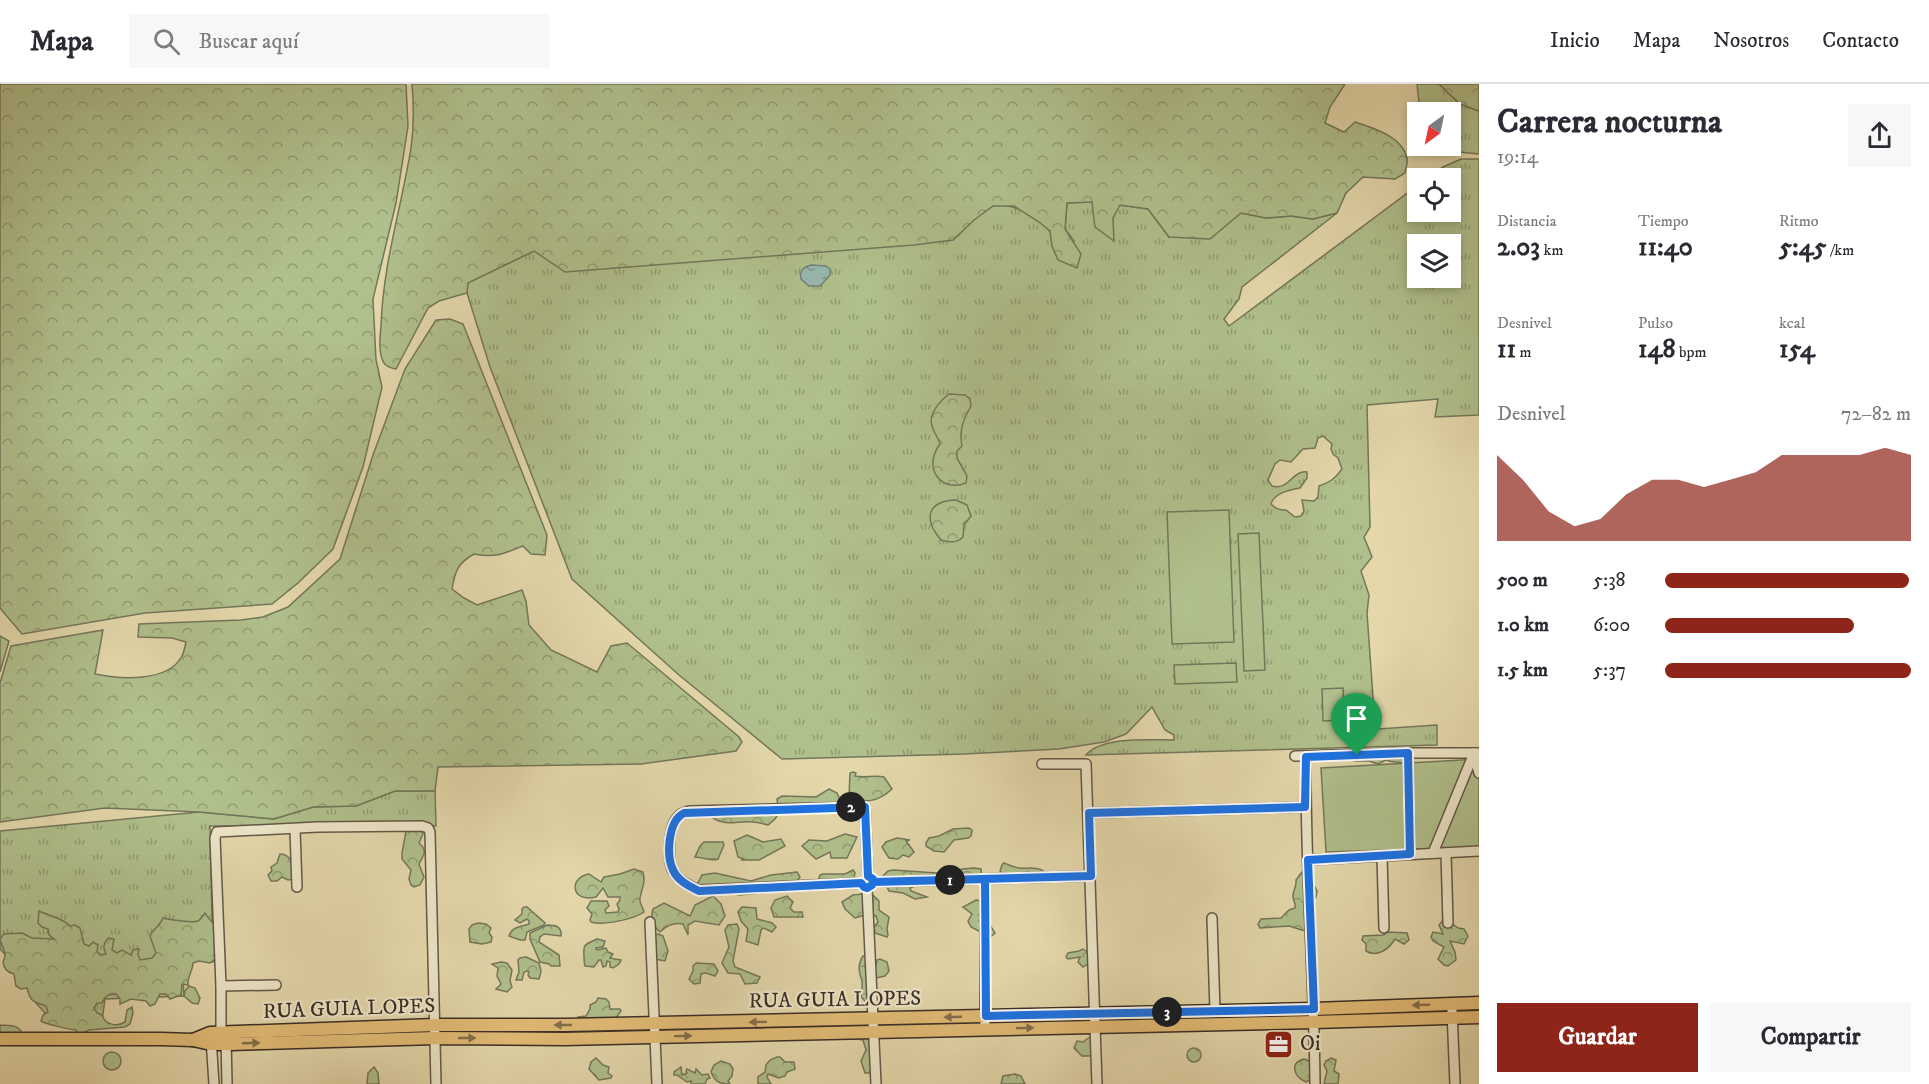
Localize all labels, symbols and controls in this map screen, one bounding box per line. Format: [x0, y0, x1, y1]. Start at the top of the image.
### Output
search box [129, 14, 549, 68]
text: Mapa [30, 24, 93, 59]
icon: search [150, 25, 183, 58]
text: Buscar aquí [198, 28, 299, 55]
text: Inicio [1550, 28, 1600, 54]
text: Mapa [1633, 28, 1680, 54]
text: Nosotros [1713, 28, 1789, 54]
text: Contacto [1822, 28, 1899, 54]
north arrow [1407, 102, 1461, 156]
map controls [1407, 102, 1461, 288]
text: Carrera nocturna [1497, 102, 1722, 143]
button: share [1848, 104, 1911, 167]
text: 19:14 [1497, 145, 1538, 170]
button: locate [1407, 168, 1461, 222]
text: Distancia [1497, 211, 1556, 231]
text: Tiempo [1638, 211, 1689, 231]
text: Ritmo [1779, 211, 1819, 231]
text: 2.03 [1497, 231, 1540, 264]
text: 11:40 [1638, 231, 1693, 264]
text: 5:45 [1779, 231, 1826, 264]
button: layers [1407, 234, 1461, 288]
text: km [1540, 240, 1563, 260]
text: /km [1826, 240, 1854, 260]
text: Desnivel [1497, 313, 1552, 333]
text: Pulso [1638, 313, 1673, 333]
text: kcal [1779, 313, 1805, 333]
text: 11 [1497, 333, 1516, 366]
text: 148 [1638, 333, 1676, 366]
text: 154 [1779, 333, 1815, 366]
text: m [1516, 342, 1532, 362]
text: bpm [1676, 342, 1707, 362]
text: Desnivel [1497, 402, 1566, 427]
text: 72–82 m [1841, 402, 1911, 427]
text: 500 m [1497, 568, 1548, 593]
text: 5:38 [1593, 568, 1626, 593]
text: 1.0 km [1497, 613, 1549, 638]
text: 6:00 [1593, 613, 1630, 638]
text: 1.5 km [1497, 658, 1548, 683]
text: 5:37 [1593, 658, 1626, 683]
pin [1331, 693, 1382, 755]
icon: arrive [1340, 702, 1373, 735]
pin: 2 [836, 792, 866, 822]
text: 2 [847, 797, 855, 817]
pin: 1 [935, 865, 965, 895]
text: 1 [947, 870, 953, 890]
street label: RUA GUIA LOPES [749, 985, 921, 1015]
street label: RUA GUIA LOPES [262, 993, 436, 1025]
pin: 3 [1152, 997, 1182, 1027]
one-way arrow [1411, 1000, 1430, 1009]
text: 3 [1164, 1002, 1170, 1022]
button: Guardar [1497, 1003, 1698, 1072]
button: Compartir [1710, 1003, 1911, 1072]
one-way arrow [943, 1012, 962, 1021]
one-way arrow [748, 1017, 767, 1026]
one-way arrow [553, 1020, 572, 1030]
one-way arrow [1016, 1024, 1035, 1033]
office icon: Oi [1263, 1028, 1295, 1060]
one-way arrow [674, 1031, 693, 1041]
place label: Oi [1300, 1031, 1320, 1057]
one-way arrow [458, 1033, 477, 1043]
one-way arrow [242, 1039, 261, 1048]

